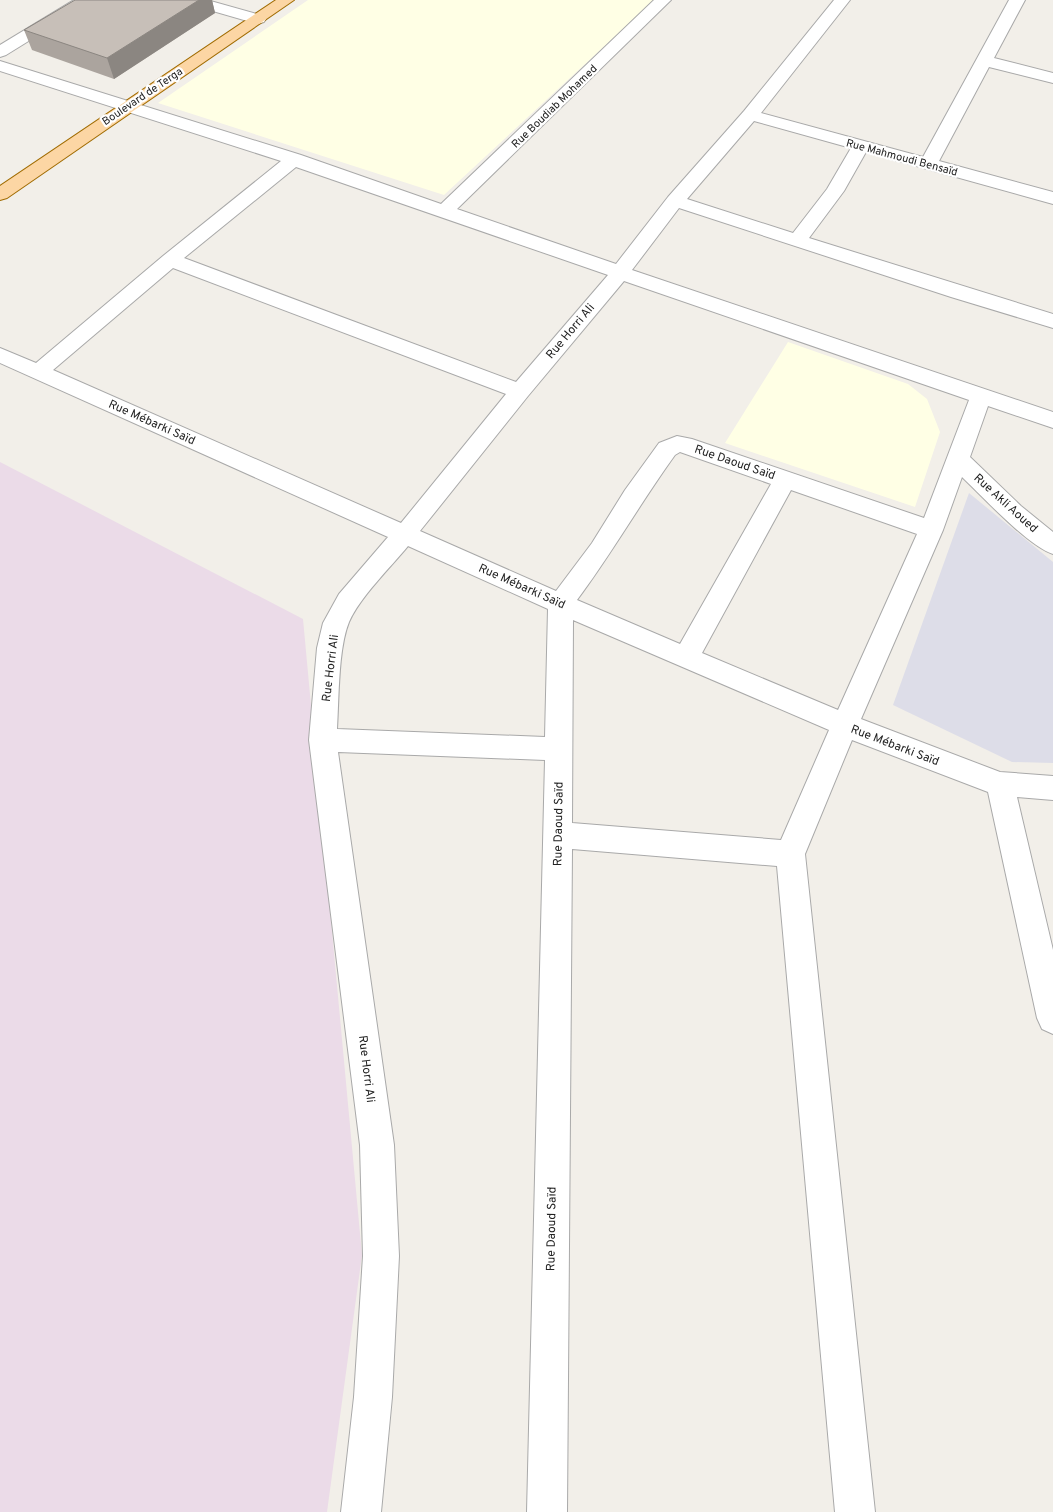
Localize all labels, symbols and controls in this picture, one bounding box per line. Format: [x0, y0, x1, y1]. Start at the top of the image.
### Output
street label: Rue Boudiab Mohamed [509, 62, 601, 151]
street label: Boulevard de Terga [100, 65, 186, 129]
street label: Rue Mahmoudi Bensaïd [844, 136, 959, 180]
street label: Rue Horri Ali [543, 301, 599, 363]
street label: Rue Mébarki Saïd [106, 397, 198, 449]
street label: Rue Daoud Saïd [692, 442, 777, 484]
street label: Rue Akli Aoued [970, 471, 1041, 537]
street label: Rue Mébarki Saïd [476, 561, 568, 613]
street label: Rue Horri Ali [319, 634, 343, 703]
street label: Rue Mébarki Saïd [848, 722, 941, 770]
street label: Rue Daoud Saïd [550, 782, 568, 866]
street label: Rue Horri Ali [354, 1035, 378, 1104]
street label: Rue Daoud Saïd [543, 1187, 561, 1271]

